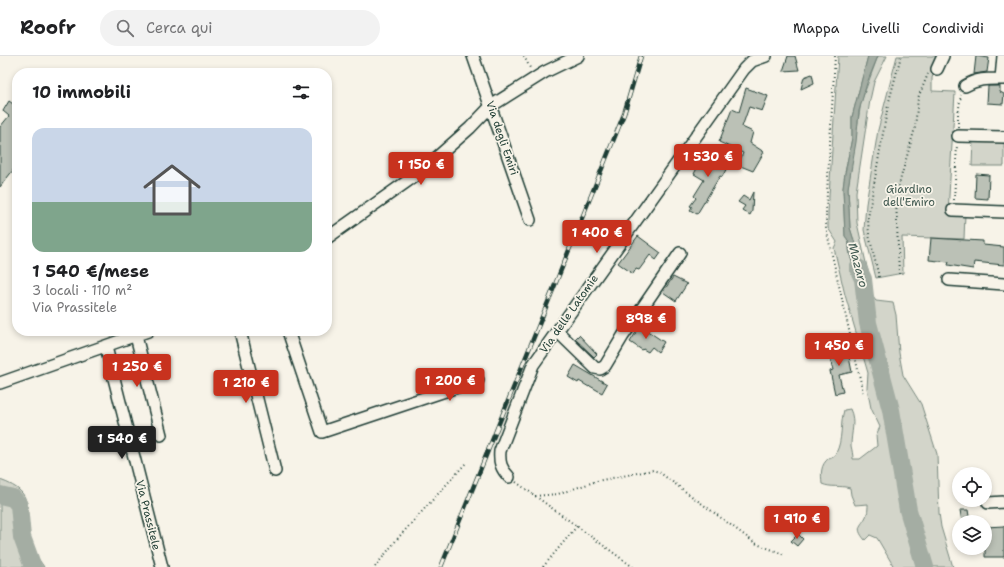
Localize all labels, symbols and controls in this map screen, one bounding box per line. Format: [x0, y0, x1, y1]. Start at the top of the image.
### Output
search box [100, 10, 380, 46]
text: Roofr [20, 15, 76, 40]
icon: search [114, 17, 136, 39]
text: Cerca qui [146, 18, 213, 38]
text: Mappa [793, 19, 840, 37]
text: Livelli [862, 19, 900, 37]
text: Condividi [922, 19, 984, 37]
text: 10 immobili [32, 81, 131, 103]
icon: filters [290, 81, 312, 103]
street label: Via degli Emiri [482, 99, 522, 177]
pin: 1 530 € [671, 144, 745, 178]
text: 1 530 € [683, 148, 733, 165]
pin: 1 150 € [384, 152, 458, 186]
icon: home [136, 154, 208, 226]
text: 1 150 € [397, 156, 445, 173]
park label: Giardino dell'Emiro [883, 182, 935, 210]
pin: 1 400 € [560, 220, 634, 254]
text: 1 400 € [571, 224, 623, 241]
water label: Mazaro [844, 241, 872, 289]
text: 1 540 €/mese [32, 260, 149, 282]
street label: Via delle Latomie [536, 272, 602, 356]
text: 3 locali · 110 m² [32, 282, 132, 299]
text: Via Prassitele [32, 299, 117, 316]
pin: 898 € [618, 306, 674, 340]
text: 898 € [626, 310, 666, 327]
pin: 1 450 € [802, 333, 876, 367]
text: 1 450 € [814, 337, 864, 354]
pin: 1 250 € [100, 354, 174, 388]
text: 1 250 € [112, 358, 162, 375]
pin: 1 200 € [413, 368, 487, 402]
pin: 1 210 € [209, 370, 283, 404]
text: 1 200 € [425, 372, 475, 389]
text: 1 210 € [222, 374, 270, 391]
pin: 1 540 € [85, 426, 159, 460]
text: 1 540 € [97, 430, 147, 447]
map controls [952, 467, 992, 555]
button: locate [952, 467, 992, 507]
street label: Via Prassitele [132, 478, 164, 552]
pin: 1 910 € [760, 506, 834, 540]
text: 1 910 € [773, 510, 821, 527]
button: layers [952, 515, 992, 555]

